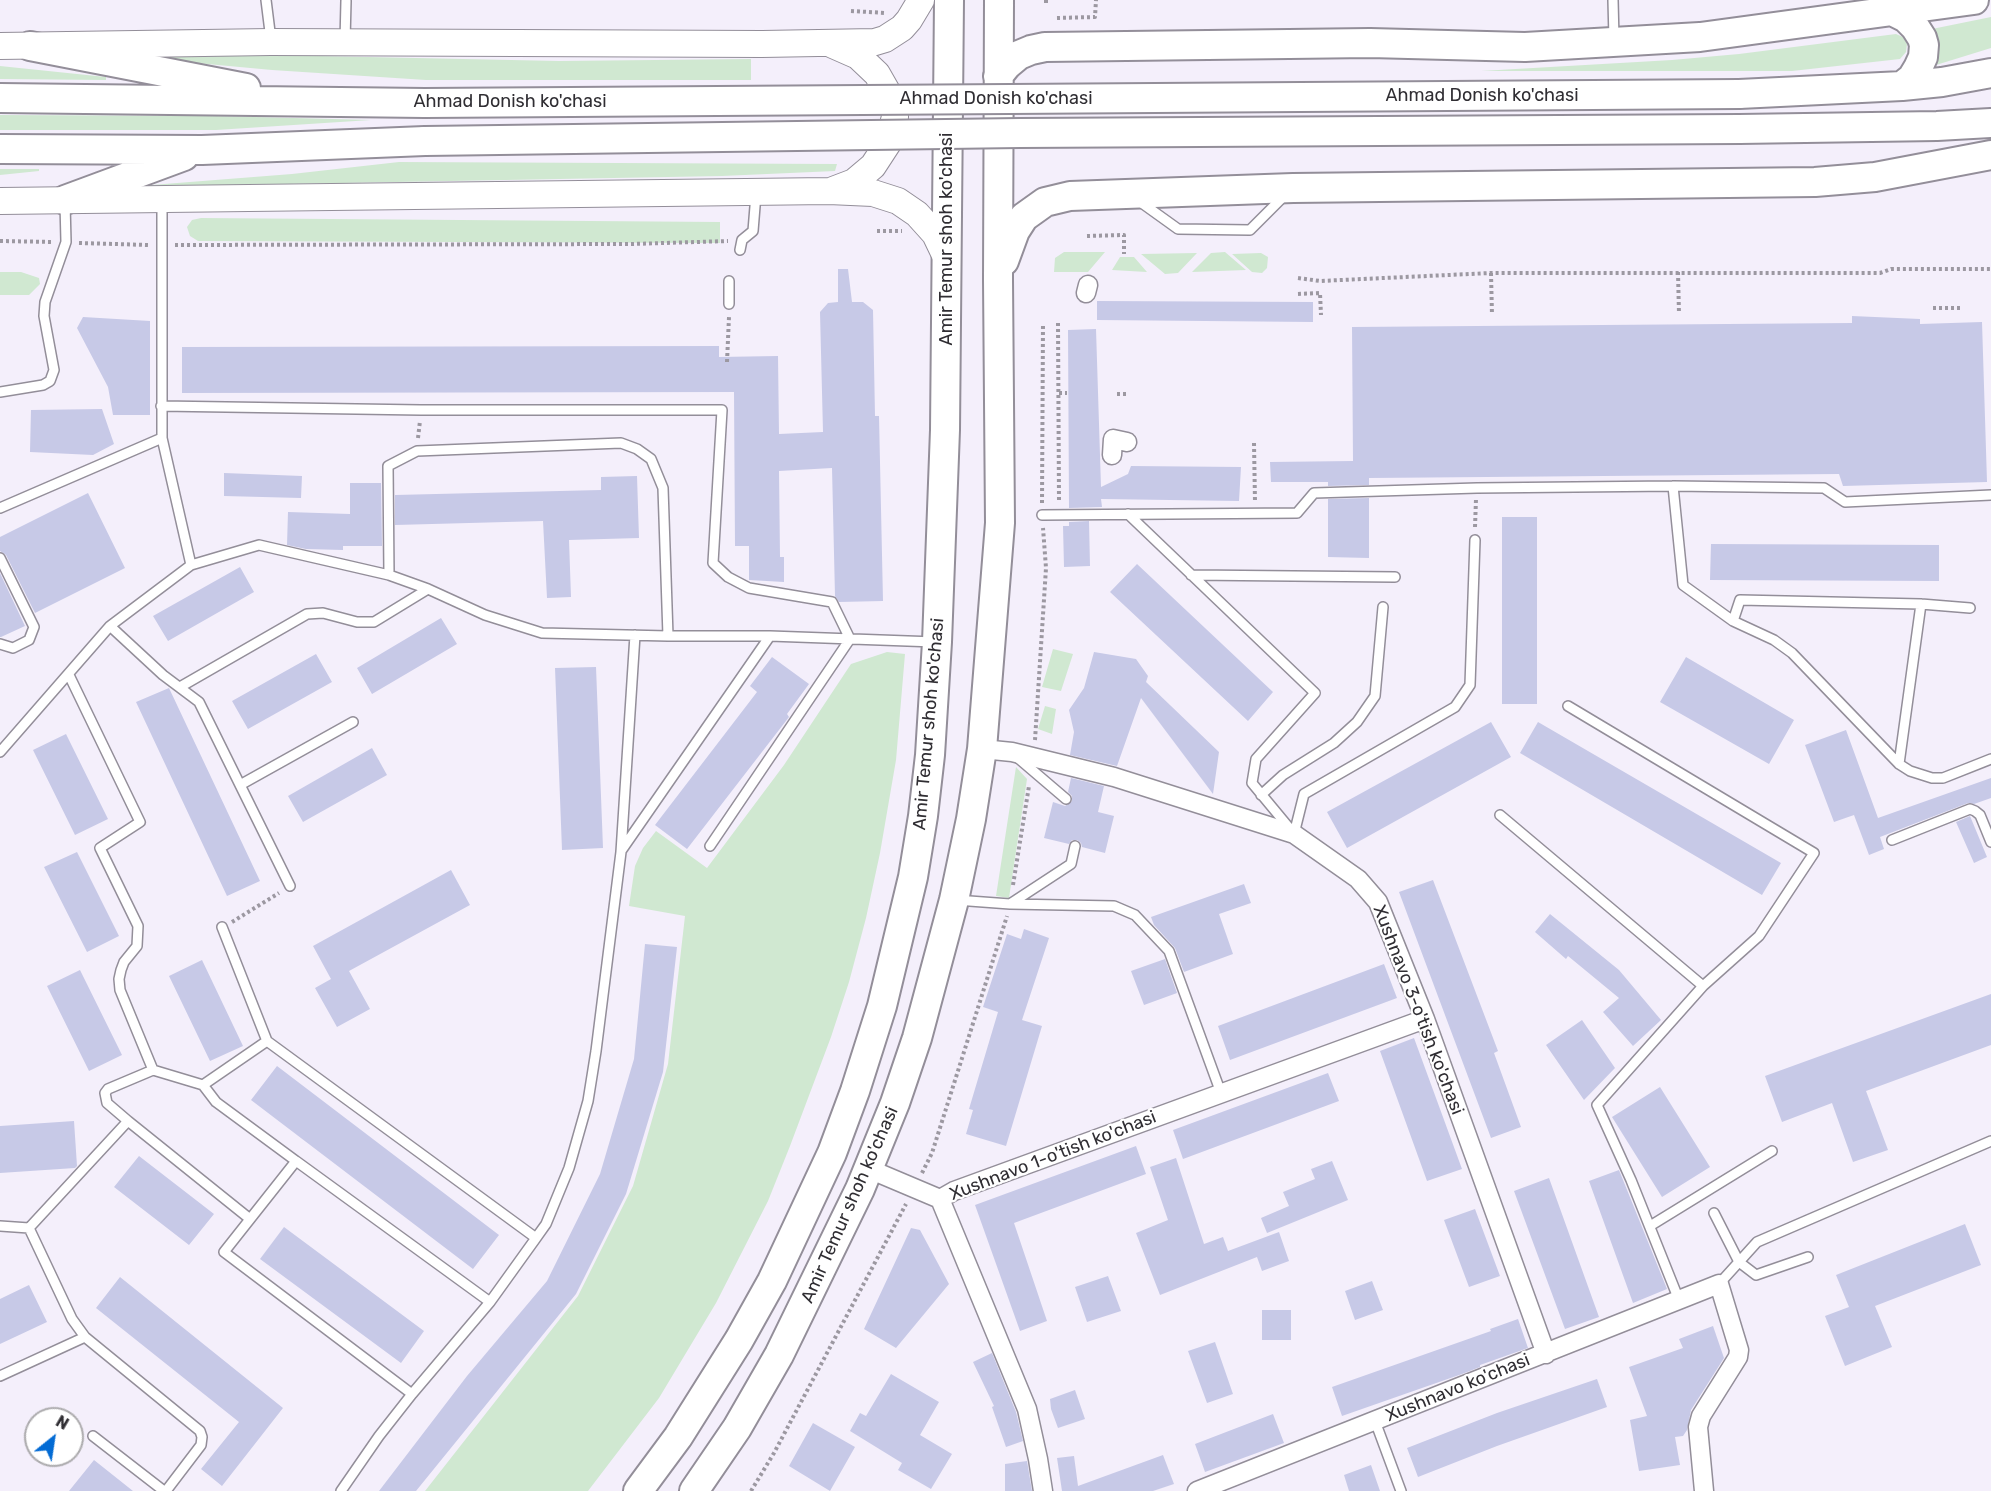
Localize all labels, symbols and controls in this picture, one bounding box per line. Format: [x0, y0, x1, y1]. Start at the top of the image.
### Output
street label: Ahmad Donish ko'chasi [1385, 85, 1579, 107]
street label: Ahmad Donish ko'chasi [899, 88, 1093, 110]
street label: Ahmad Donish ko'chasi [413, 91, 607, 113]
street label: Amir Temur shoh ko'chasi [936, 133, 958, 345]
street label: Amir Temur shoh ko'chasi [909, 617, 949, 831]
street label: Xushnavo 3-o'tish ko'chasi [1368, 902, 1468, 1118]
street label: Amir Temur shoh ko'chasi [797, 1103, 903, 1307]
street label: Xushnavo 1-o'tish ko'chasi [947, 1107, 1159, 1205]
street label: Xushnavo ko'chasi [1383, 1349, 1533, 1427]
north arrow [24, 1407, 84, 1467]
text: N [53, 1412, 72, 1434]

